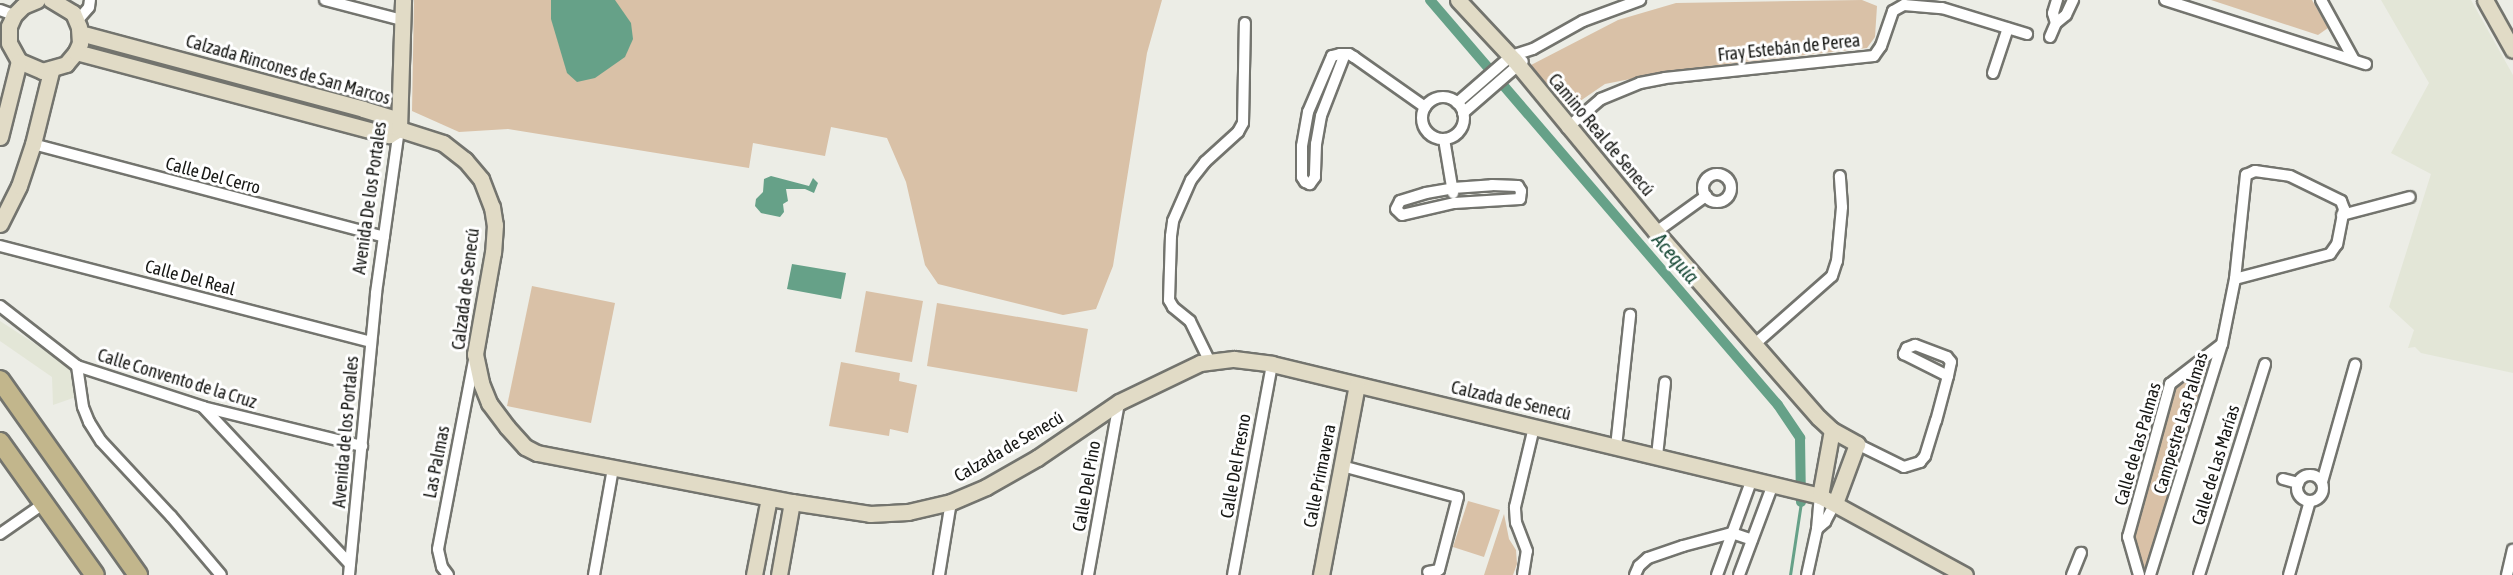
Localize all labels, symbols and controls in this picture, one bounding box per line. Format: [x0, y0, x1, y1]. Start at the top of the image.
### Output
street label: Calzada Rincones de San Marcos [183, 30, 393, 110]
street label: Fray Estebán de Perea [1717, 30, 1861, 66]
street label: Camino Real de Senecú [1544, 69, 1658, 201]
street label: Avenida De los Portales [349, 120, 391, 276]
street label: Calle Del Cerro [163, 153, 263, 199]
street label: Calzada de Senecú [448, 227, 484, 351]
water label: Acequia [1648, 228, 1704, 288]
street label: Calle Del Real [143, 256, 237, 300]
street label: Calle Convento de la Cruz [95, 345, 259, 413]
street label: Campestre Las Palmas [2149, 350, 2213, 496]
street label: Avenida de los Portales [329, 355, 363, 509]
street label: Calzada de Senecú [1449, 377, 1573, 425]
street label: Calle de las Palmas [2110, 380, 2166, 508]
street label: Calle de Las Marías [2187, 402, 2245, 528]
street label: Calzada de Senecú [951, 407, 1067, 487]
street label: Calle Del Fresno [1216, 412, 1256, 520]
street label: Calle Primavera [1299, 423, 1341, 529]
street label: Las Palmas [419, 424, 455, 500]
street label: Calle Del Pino [1068, 439, 1106, 533]

